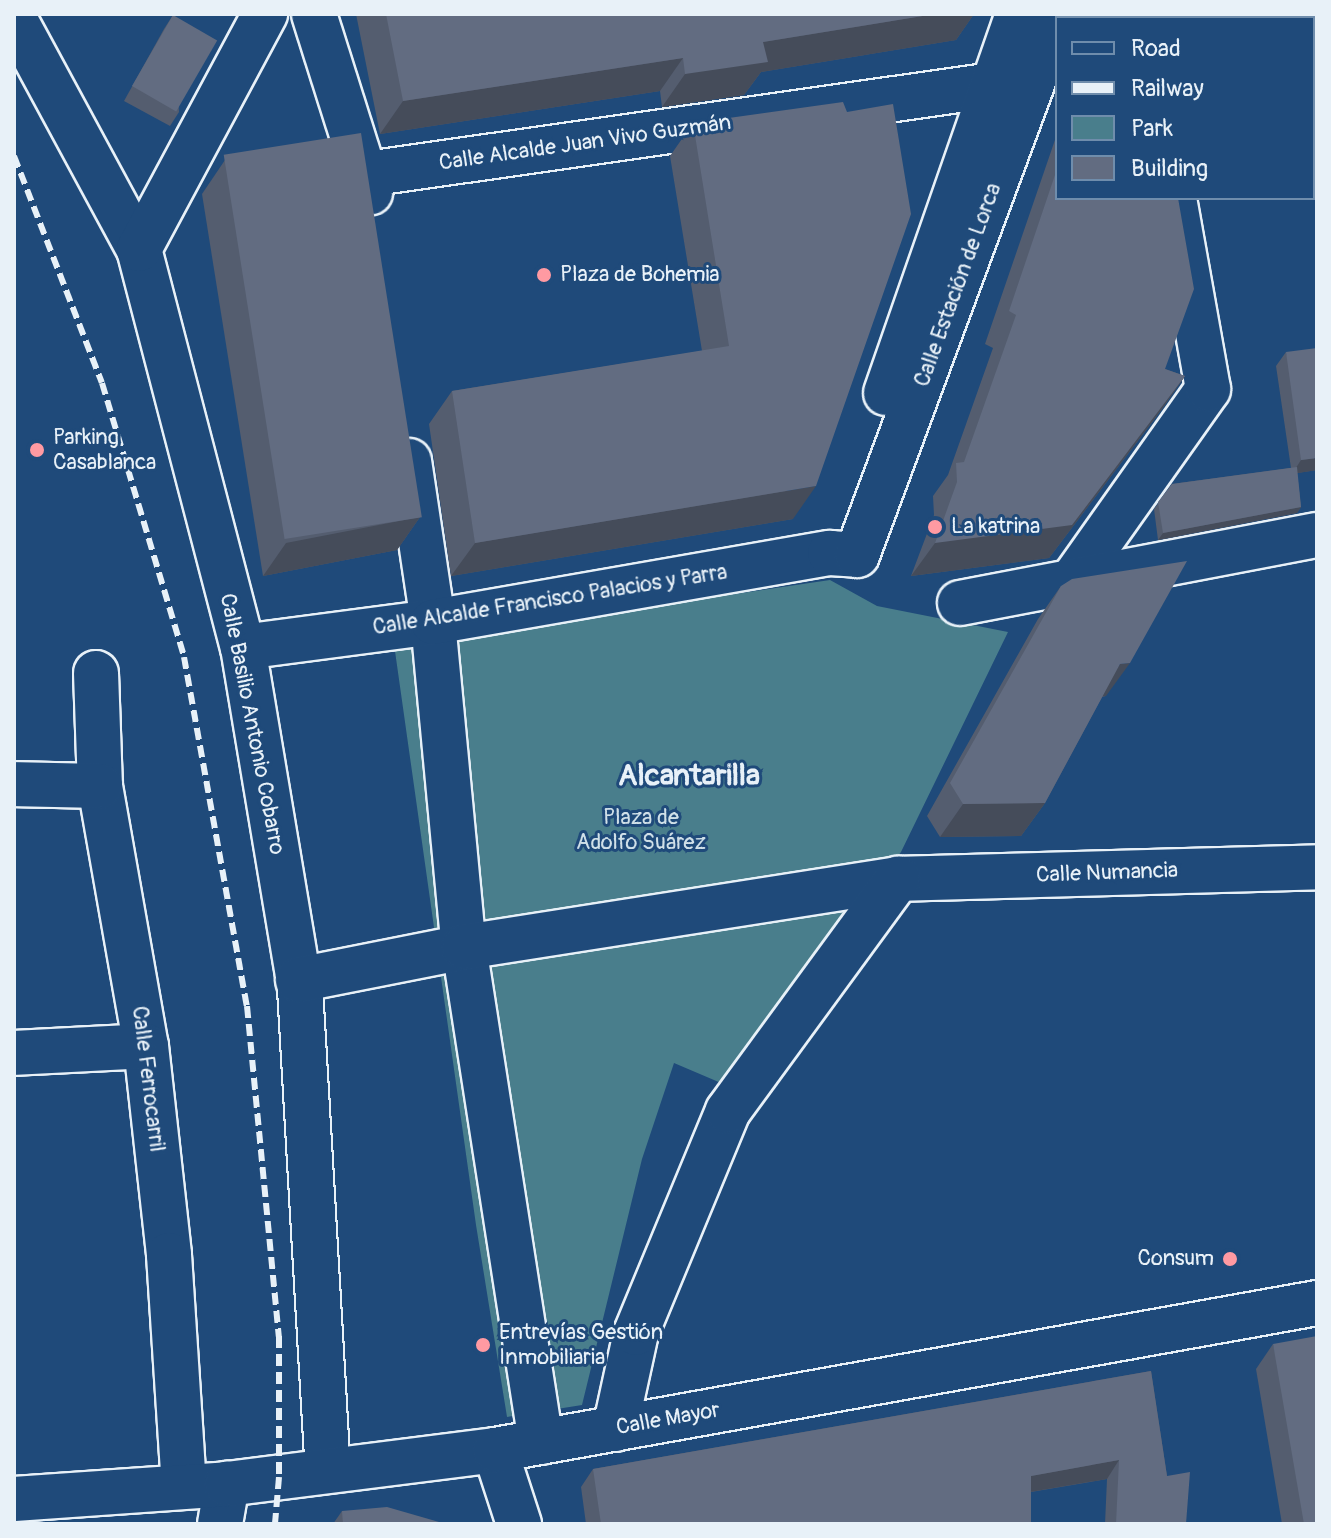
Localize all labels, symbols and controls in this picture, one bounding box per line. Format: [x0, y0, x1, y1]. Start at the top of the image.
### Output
legend [1055, 16, 1315, 200]
text: Road [1131, 34, 1181, 63]
text: Railway [1131, 74, 1204, 103]
street label: Calle Alcalde Juan Vivo Guzmán [437, 109, 733, 177]
text: Park [1131, 114, 1173, 143]
text: Building [1131, 154, 1208, 183]
street label: Calle Estación de Lorca [909, 180, 1007, 390]
place label: Plaza de Bohemia [560, 262, 720, 288]
marker: Plaza de Bohemia [535, 266, 553, 284]
place label: Parking Casablanca [53, 424, 156, 476]
marker: Parking Casablanca [28, 441, 46, 459]
place label: La katrina [951, 514, 1040, 540]
marker: La katrina [926, 518, 944, 536]
street label: Calle Alcalde Francisco Palacios y Parra [371, 559, 729, 641]
street label: Calle Basilio Antonio Cobarro [214, 591, 290, 857]
district label: Alcantarilla [618, 758, 760, 794]
park label: Plaza de Adolfo Suárez [576, 804, 706, 856]
street label: Calle Numancia [1036, 857, 1178, 889]
street label: Calle Ferrocarril [126, 1005, 170, 1153]
place label: Consum [1137, 1246, 1214, 1272]
marker: Consum [1221, 1250, 1239, 1268]
place label: Entrevías Gestión Inmobiliaria [499, 1319, 663, 1370]
marker: Entrevías Gestión Inmobiliaria [474, 1336, 492, 1354]
street label: Calle Mayor [614, 1397, 722, 1441]

